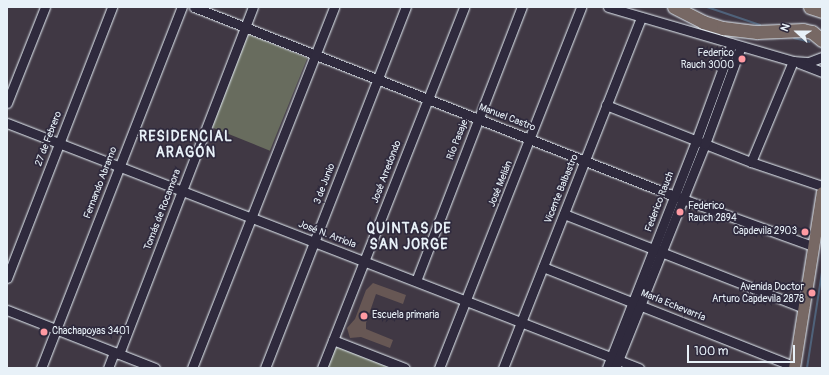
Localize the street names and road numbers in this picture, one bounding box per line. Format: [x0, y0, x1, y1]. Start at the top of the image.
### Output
street label: Manuel Castro [477, 102, 537, 134]
street label: 27 de Febrero [33, 110, 65, 168]
street label: Río Pasaje [445, 118, 471, 162]
street label: José Arredondo [370, 139, 404, 205]
street label: Fernando Abramo [82, 145, 120, 221]
street label: Vicente Balbastro [543, 153, 581, 225]
street label: José Melián [486, 159, 516, 209]
street label: 3 de Junio [312, 162, 338, 206]
street label: Tomás de Rocamora [142, 168, 184, 252]
street label: Federico Rauch [643, 170, 677, 234]
street label: José N. Arriola [296, 218, 358, 252]
street label: María Echevarría [639, 288, 707, 324]

